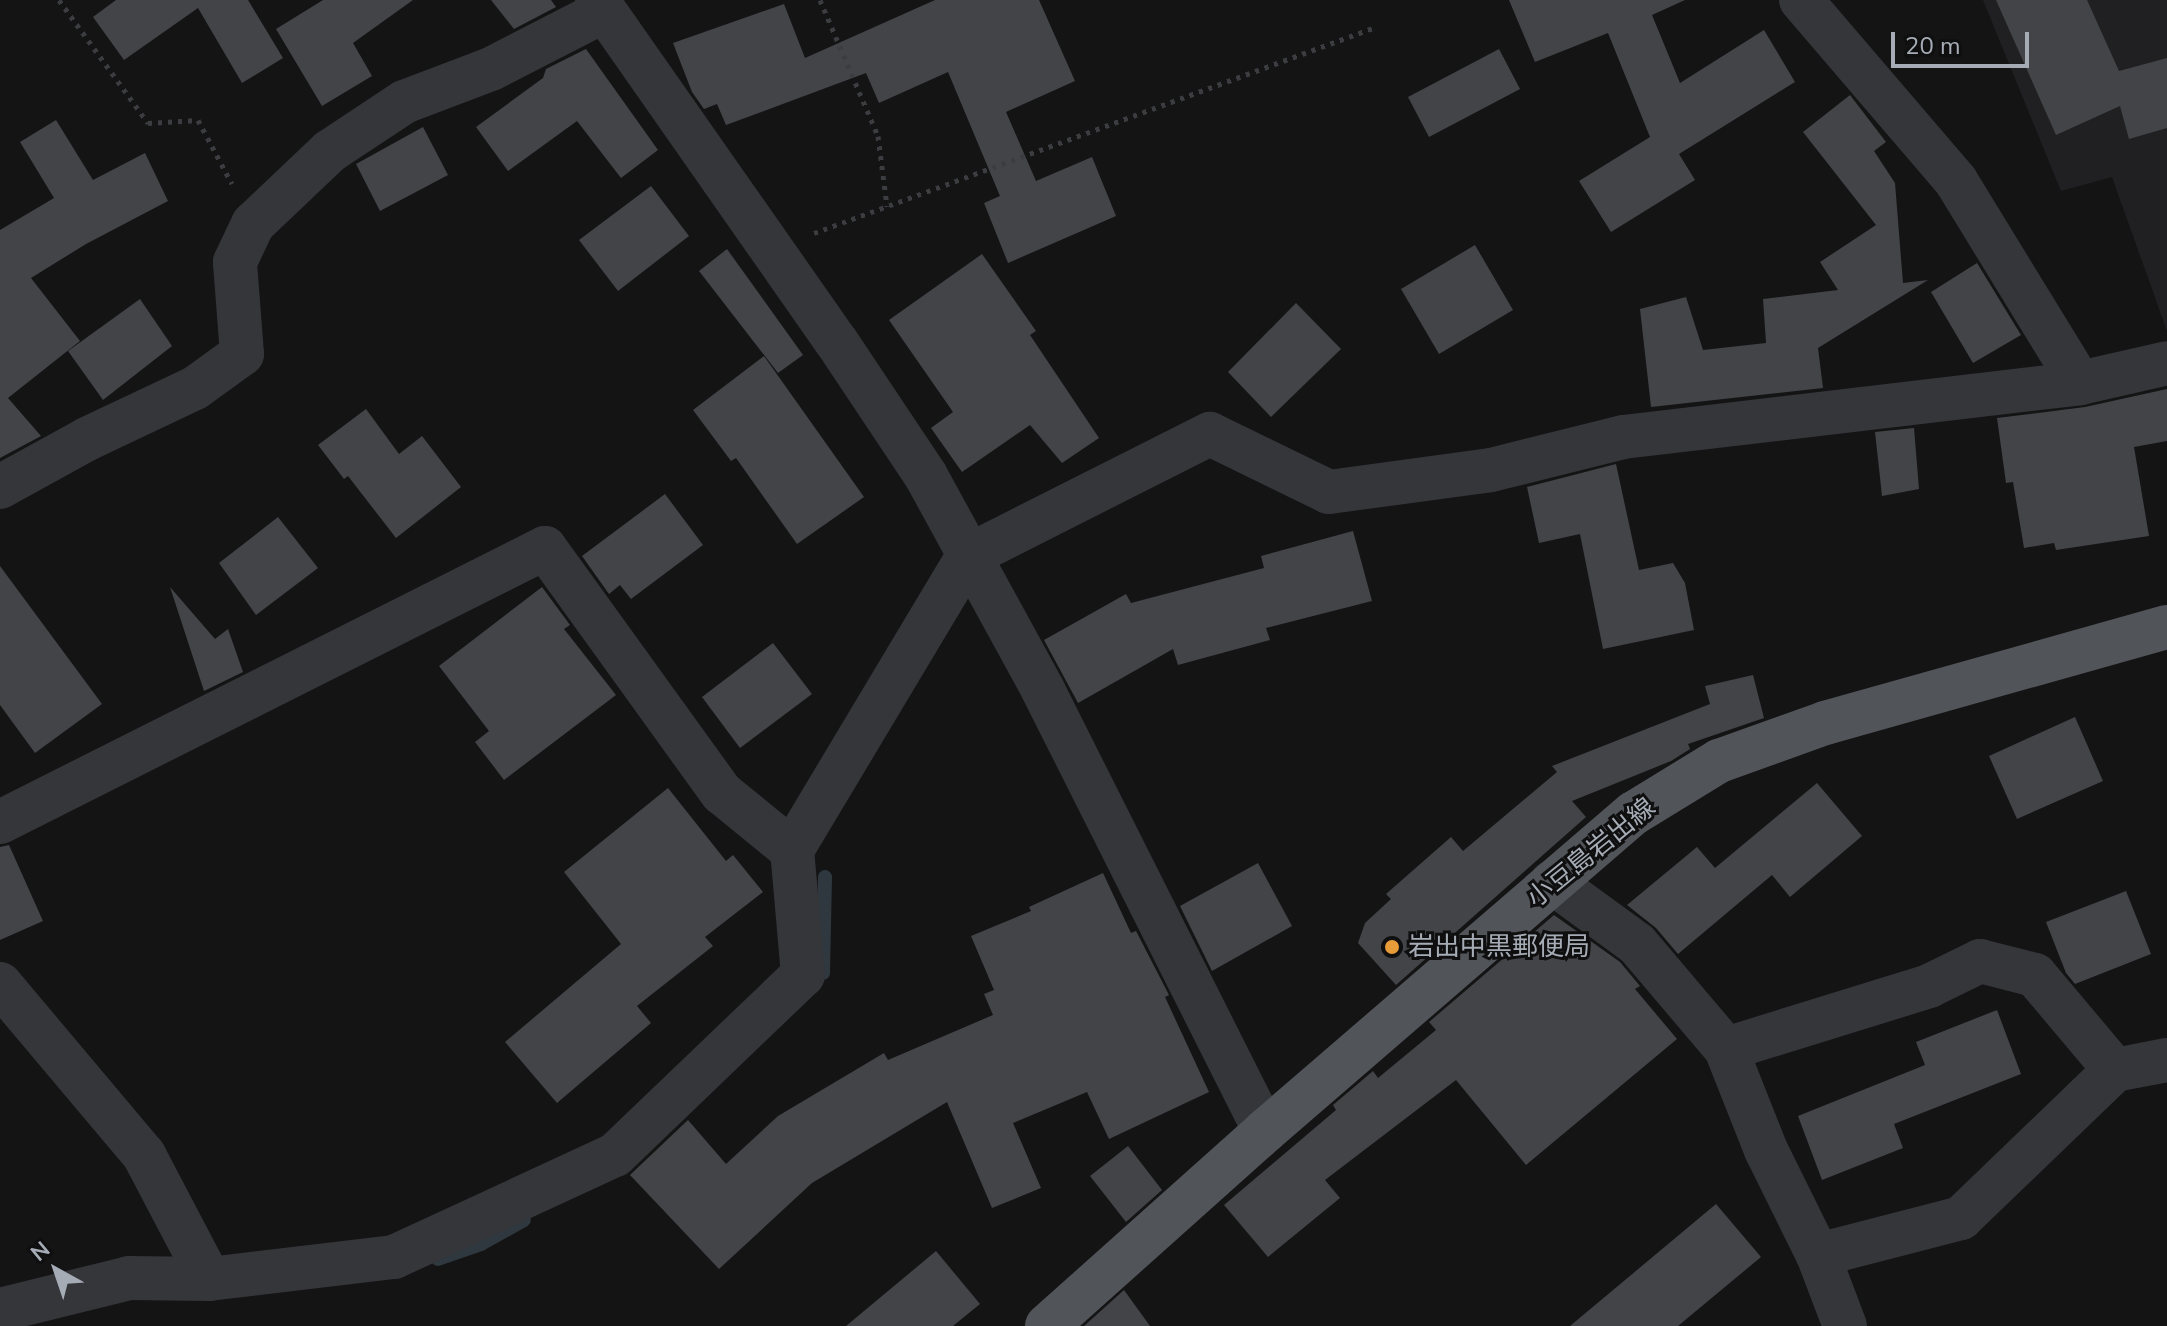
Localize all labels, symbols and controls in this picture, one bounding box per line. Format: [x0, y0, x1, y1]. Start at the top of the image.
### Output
scale bar [1895, 16, 2033, 66]
text: 20 m [1905, 30, 1961, 62]
street label: 小豆島岩出線 [1521, 792, 1661, 914]
place label: 岩出中黒郵便局 [1408, 931, 1590, 963]
marker: 岩出中黒郵便局 [1383, 938, 1401, 956]
north arrow [16, 1230, 96, 1310]
text: N [25, 1235, 57, 1268]

